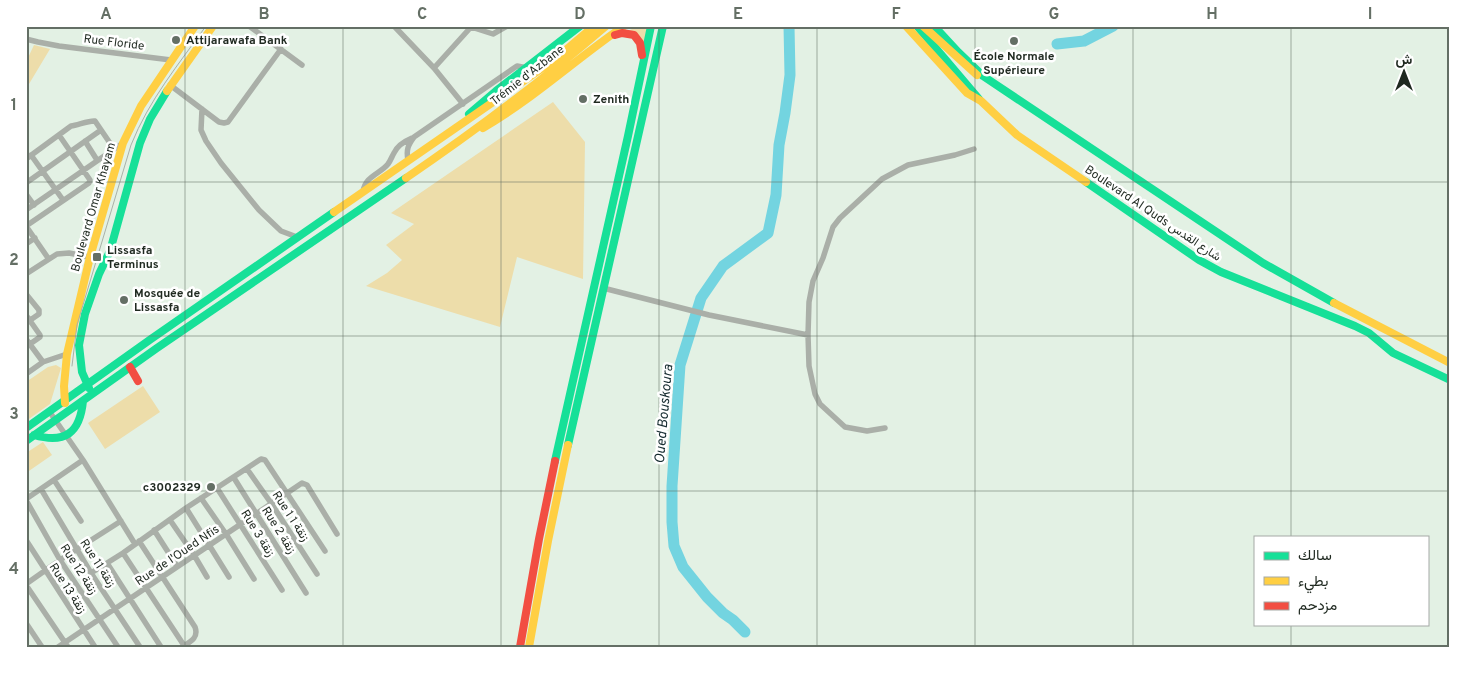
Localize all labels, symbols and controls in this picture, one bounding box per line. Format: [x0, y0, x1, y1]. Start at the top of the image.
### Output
text: A [100, 5, 112, 25]
text: B [258, 5, 270, 25]
text: C [417, 5, 427, 25]
text: D [574, 5, 586, 25]
text: E [733, 5, 743, 25]
text: F [891, 5, 901, 25]
text: G [1049, 5, 1059, 25]
text: H [1206, 5, 1218, 25]
text: I [1368, 5, 1372, 25]
street label: Rue Floride [83, 31, 145, 55]
place label: Attijarawafa Bank [186, 33, 288, 49]
marker: Attijarawafa Bank [170, 34, 182, 46]
marker: École Normale Supérieure [1008, 35, 1020, 47]
street label: Trémie d'Azbane [487, 42, 568, 110]
north arrow [1378, 48, 1428, 98]
place label: École Normale Supérieure [973, 49, 1055, 79]
text: ش [1396, 52, 1413, 69]
place label: Zenith [593, 92, 629, 108]
marker: Zenith [577, 93, 589, 105]
text: 1 [11, 96, 17, 116]
street label: Boulevard Omar Khayam [68, 141, 120, 274]
street label: Boulevard Al Quds شارع القدس [1081, 162, 1224, 266]
place label: Lissasfa Terminus [107, 243, 159, 273]
text: 2 [9, 251, 19, 271]
marker: Lissasfa Terminus [91, 251, 103, 263]
place label: Mosquée de Lissasfa [134, 286, 200, 316]
marker: Mosquée de Lissasfa [118, 294, 130, 306]
water label: Oued Bouskoura [652, 363, 677, 465]
text: 3 [9, 405, 19, 425]
place label: c3002329 [143, 480, 201, 496]
marker: c3002329 [205, 481, 217, 493]
street label: Rue 1 زنقة 1 [268, 488, 312, 545]
street label: Rue 2 زنقة [257, 504, 299, 557]
street label: Rue 3 زنقة [236, 507, 278, 560]
street label: Rue de l'Oued Nfis [132, 522, 223, 590]
street label: Rue 11 زنقة [76, 536, 119, 591]
legend [1254, 536, 1428, 626]
street label: Rue 12 زنقة [56, 541, 100, 598]
text: سالك [1298, 547, 1332, 566]
text: 4 [9, 560, 19, 580]
street label: Rue 13 زنقة [45, 560, 89, 617]
text: بطيء [1298, 573, 1328, 594]
text: مزدحم [1298, 597, 1337, 616]

